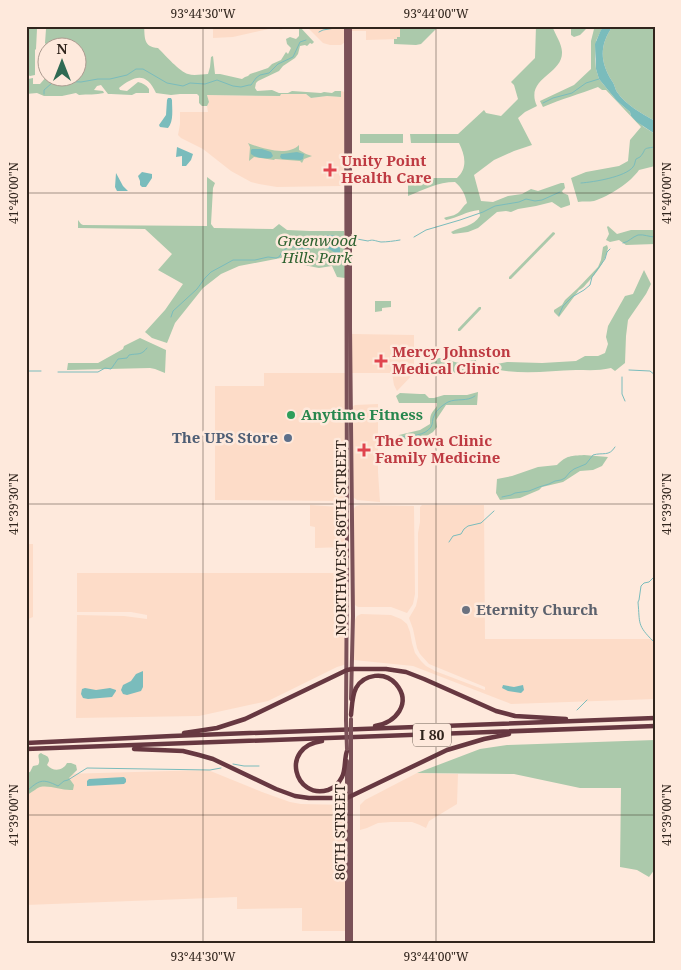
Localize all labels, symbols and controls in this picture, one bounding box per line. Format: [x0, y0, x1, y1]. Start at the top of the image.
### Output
text: 93°44'30"W [170, 5, 236, 22]
text: 93°44'00"W [403, 5, 469, 22]
north arrow [38, 38, 88, 88]
text: N [56, 39, 68, 58]
place label: Unity Point Health Care [341, 150, 432, 187]
text: 41°40'00"N [5, 162, 22, 224]
text: 41°40'00"N [658, 162, 675, 224]
marker: Unity Point Health Care [323, 163, 337, 177]
park label: Greenwood Hills Park [277, 230, 357, 267]
place label: Mercy Johnston Medical Clinic [392, 341, 511, 378]
marker: Mercy Johnston Medical Clinic [374, 354, 388, 368]
place label: Anytime Fitness [301, 404, 423, 424]
marker: Anytime Fitness [285, 409, 297, 421]
place label: The UPS Store [172, 427, 278, 447]
place label: The Iowa Clinic Family Medicine [375, 430, 500, 467]
marker: The UPS Store [282, 432, 294, 444]
street label: NORTHWEST 86TH STREET [330, 440, 350, 636]
marker: The Iowa Clinic Family Medicine [357, 443, 371, 457]
text: 41°39'30"N [5, 473, 22, 535]
text: 41°39'30"N [658, 473, 675, 535]
place label: Eternity Church [476, 599, 598, 619]
marker: Eternity Church [460, 604, 472, 616]
road number: I 80 [413, 724, 451, 746]
text: 41°39'00"N [5, 784, 22, 846]
street label: 86TH STREET [329, 784, 349, 880]
text: 41°39'00"N [658, 784, 675, 846]
text: 93°44'30"W [170, 948, 236, 965]
text: 93°44'00"W [403, 948, 469, 965]

